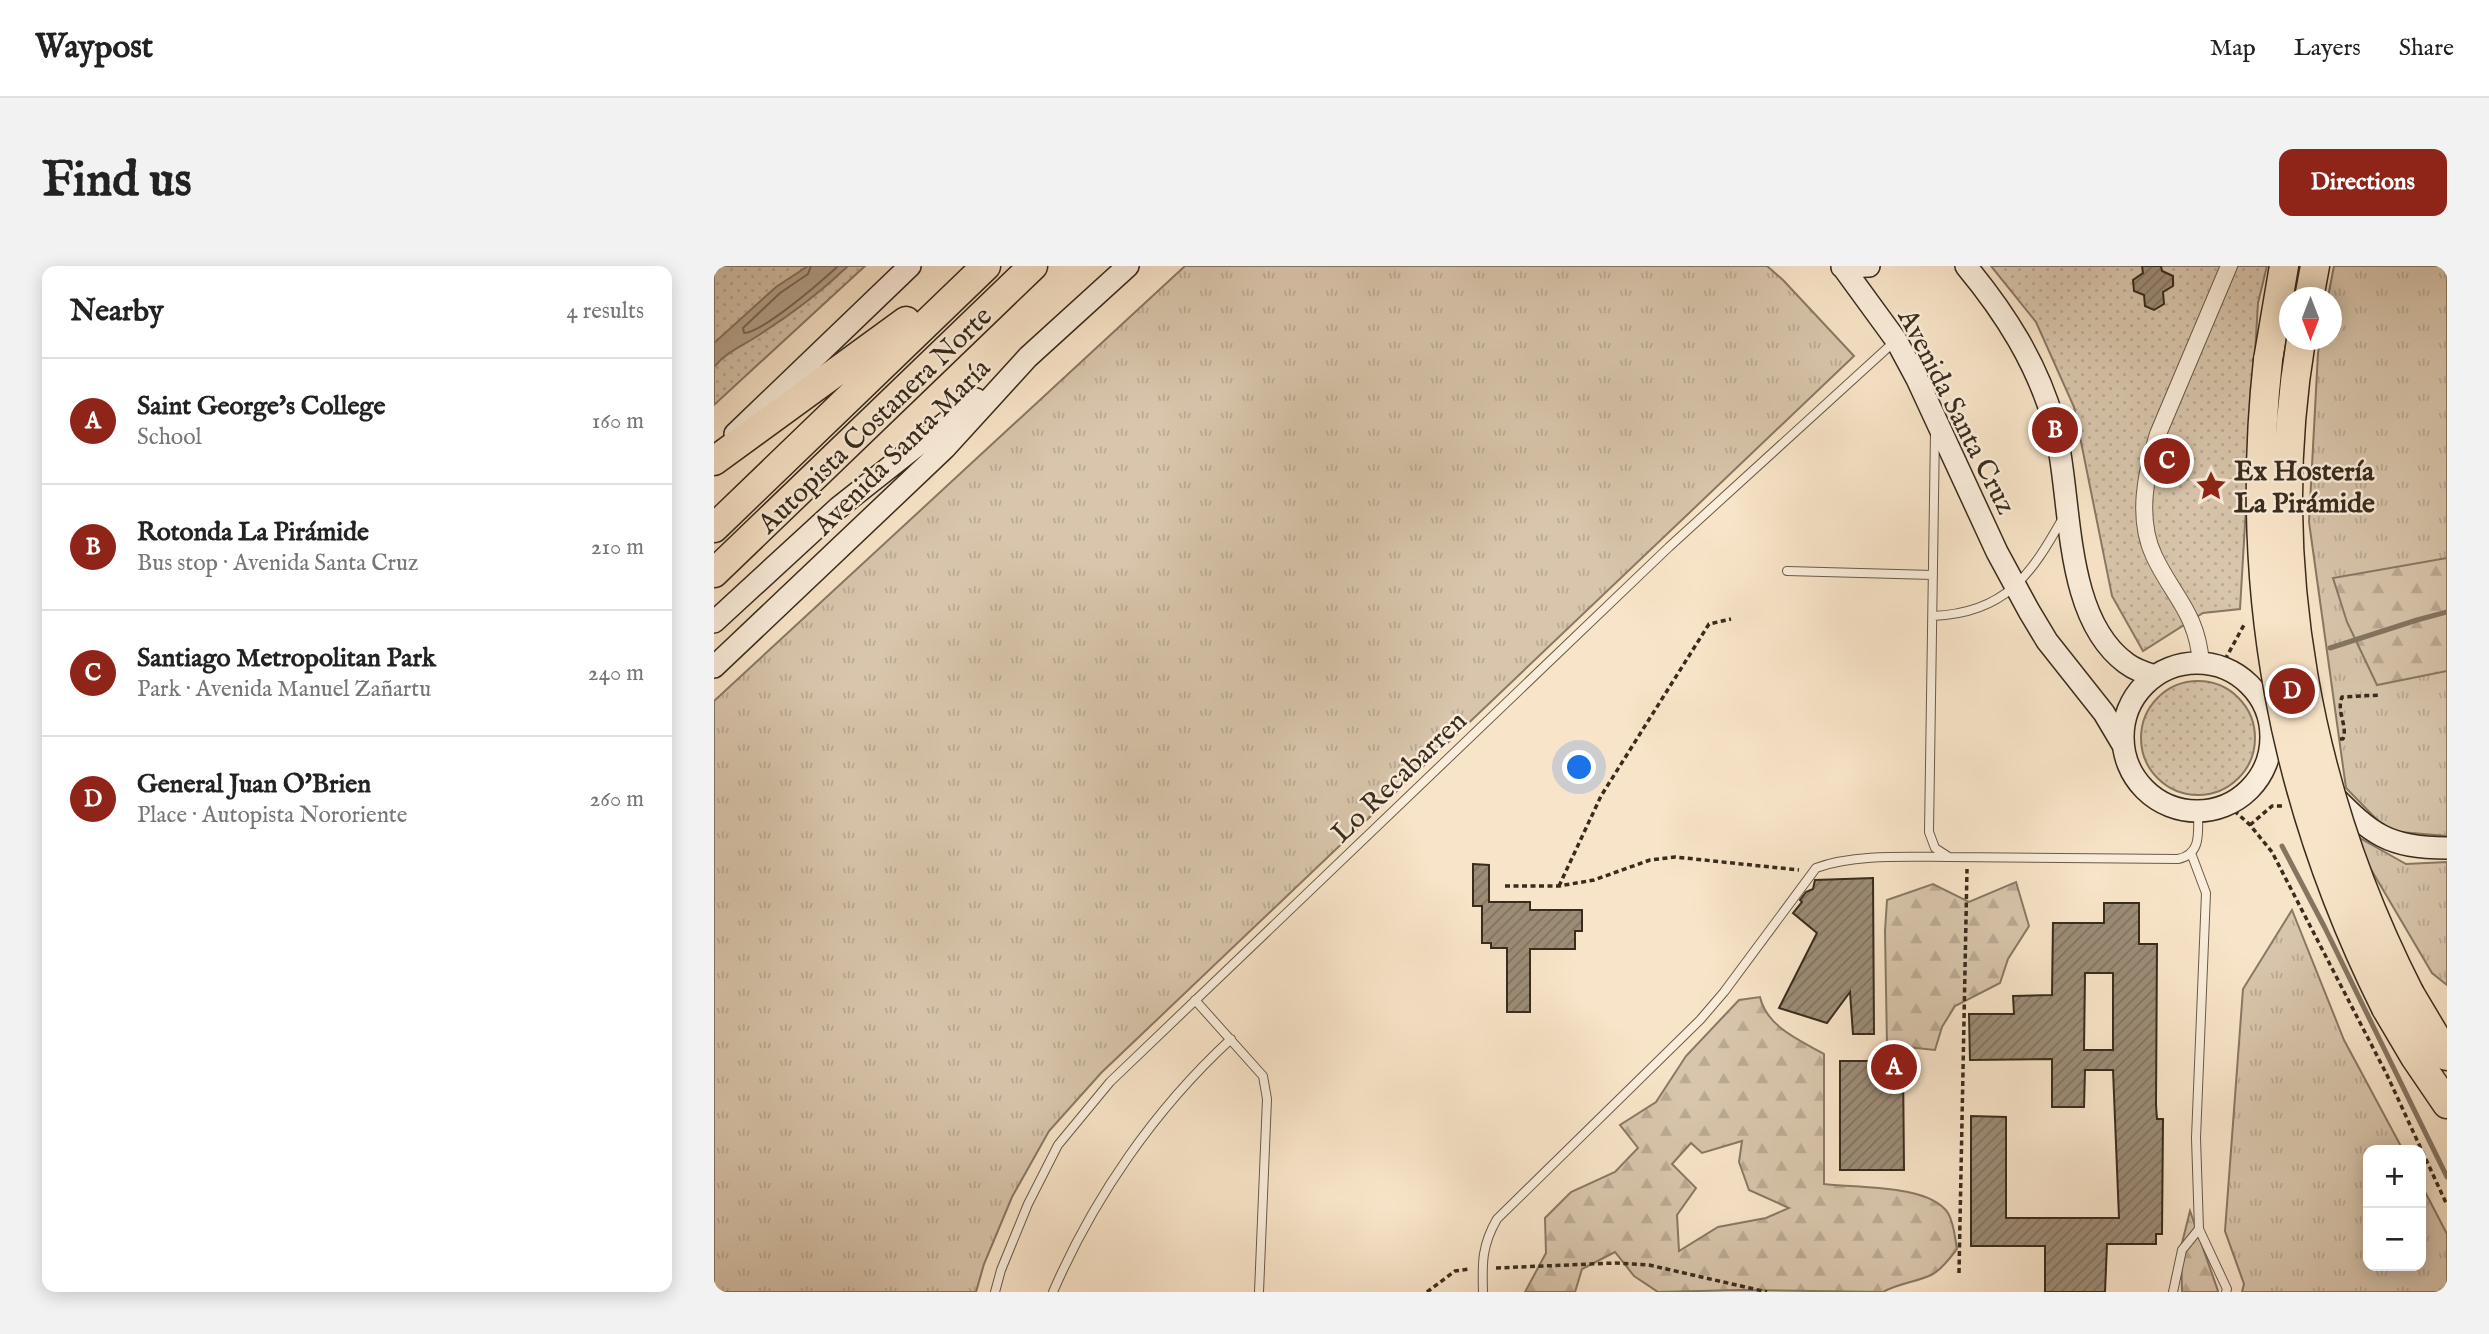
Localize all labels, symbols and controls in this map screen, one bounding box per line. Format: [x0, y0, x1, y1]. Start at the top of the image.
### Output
text: Waypost [35, 27, 153, 69]
text: Map [2210, 33, 2256, 64]
text: Layers [2294, 33, 2361, 64]
text: Share [2399, 33, 2454, 64]
button: Directions [2279, 149, 2447, 216]
text: Find us [42, 151, 192, 213]
north arrow [2279, 287, 2342, 350]
text: Nearby [70, 293, 163, 331]
text: 4 results [566, 297, 644, 326]
street label: Autopista Costanera Norte [750, 300, 1000, 543]
street label: Avenida Santa Cruz [1888, 303, 2023, 521]
street label: Avenida Santa María [806, 351, 999, 544]
text: Saint George's College [137, 390, 385, 423]
pin: B [2032, 404, 2078, 456]
text: A [85, 407, 101, 436]
text: 160 m [592, 407, 644, 436]
text: School [137, 423, 202, 452]
pin: C [2144, 435, 2190, 487]
place label: Ex Hostería La Pirámide [2234, 455, 2375, 522]
place icon: Ex Hostería La Pirámide [2194, 469, 2228, 503]
text: Rotonda La Pirámide [137, 516, 369, 549]
text: B [85, 533, 101, 562]
text: 210 m [591, 533, 644, 562]
text: Bus stop · Avenida Santa Cruz [137, 549, 419, 578]
text: Santiago Metropolitan Park [137, 642, 436, 675]
text: C [85, 659, 101, 688]
text: 240 m [588, 659, 644, 688]
pin: D [2269, 665, 2315, 717]
text: Park · Avenida Manuel Zañartu [137, 675, 431, 704]
street label: Lo Recabarren [1325, 704, 1475, 851]
your location [1562, 750, 1596, 784]
text: General Juan O'Brien [137, 768, 371, 801]
text: D [84, 785, 102, 814]
text: 260 m [589, 785, 644, 814]
text: Place · Autopista Nororiente [137, 801, 407, 830]
pin: A [1871, 1041, 1917, 1093]
map controls [2363, 1145, 2426, 1271]
button: + [2363, 1145, 2426, 1208]
button: − [2363, 1208, 2426, 1271]

